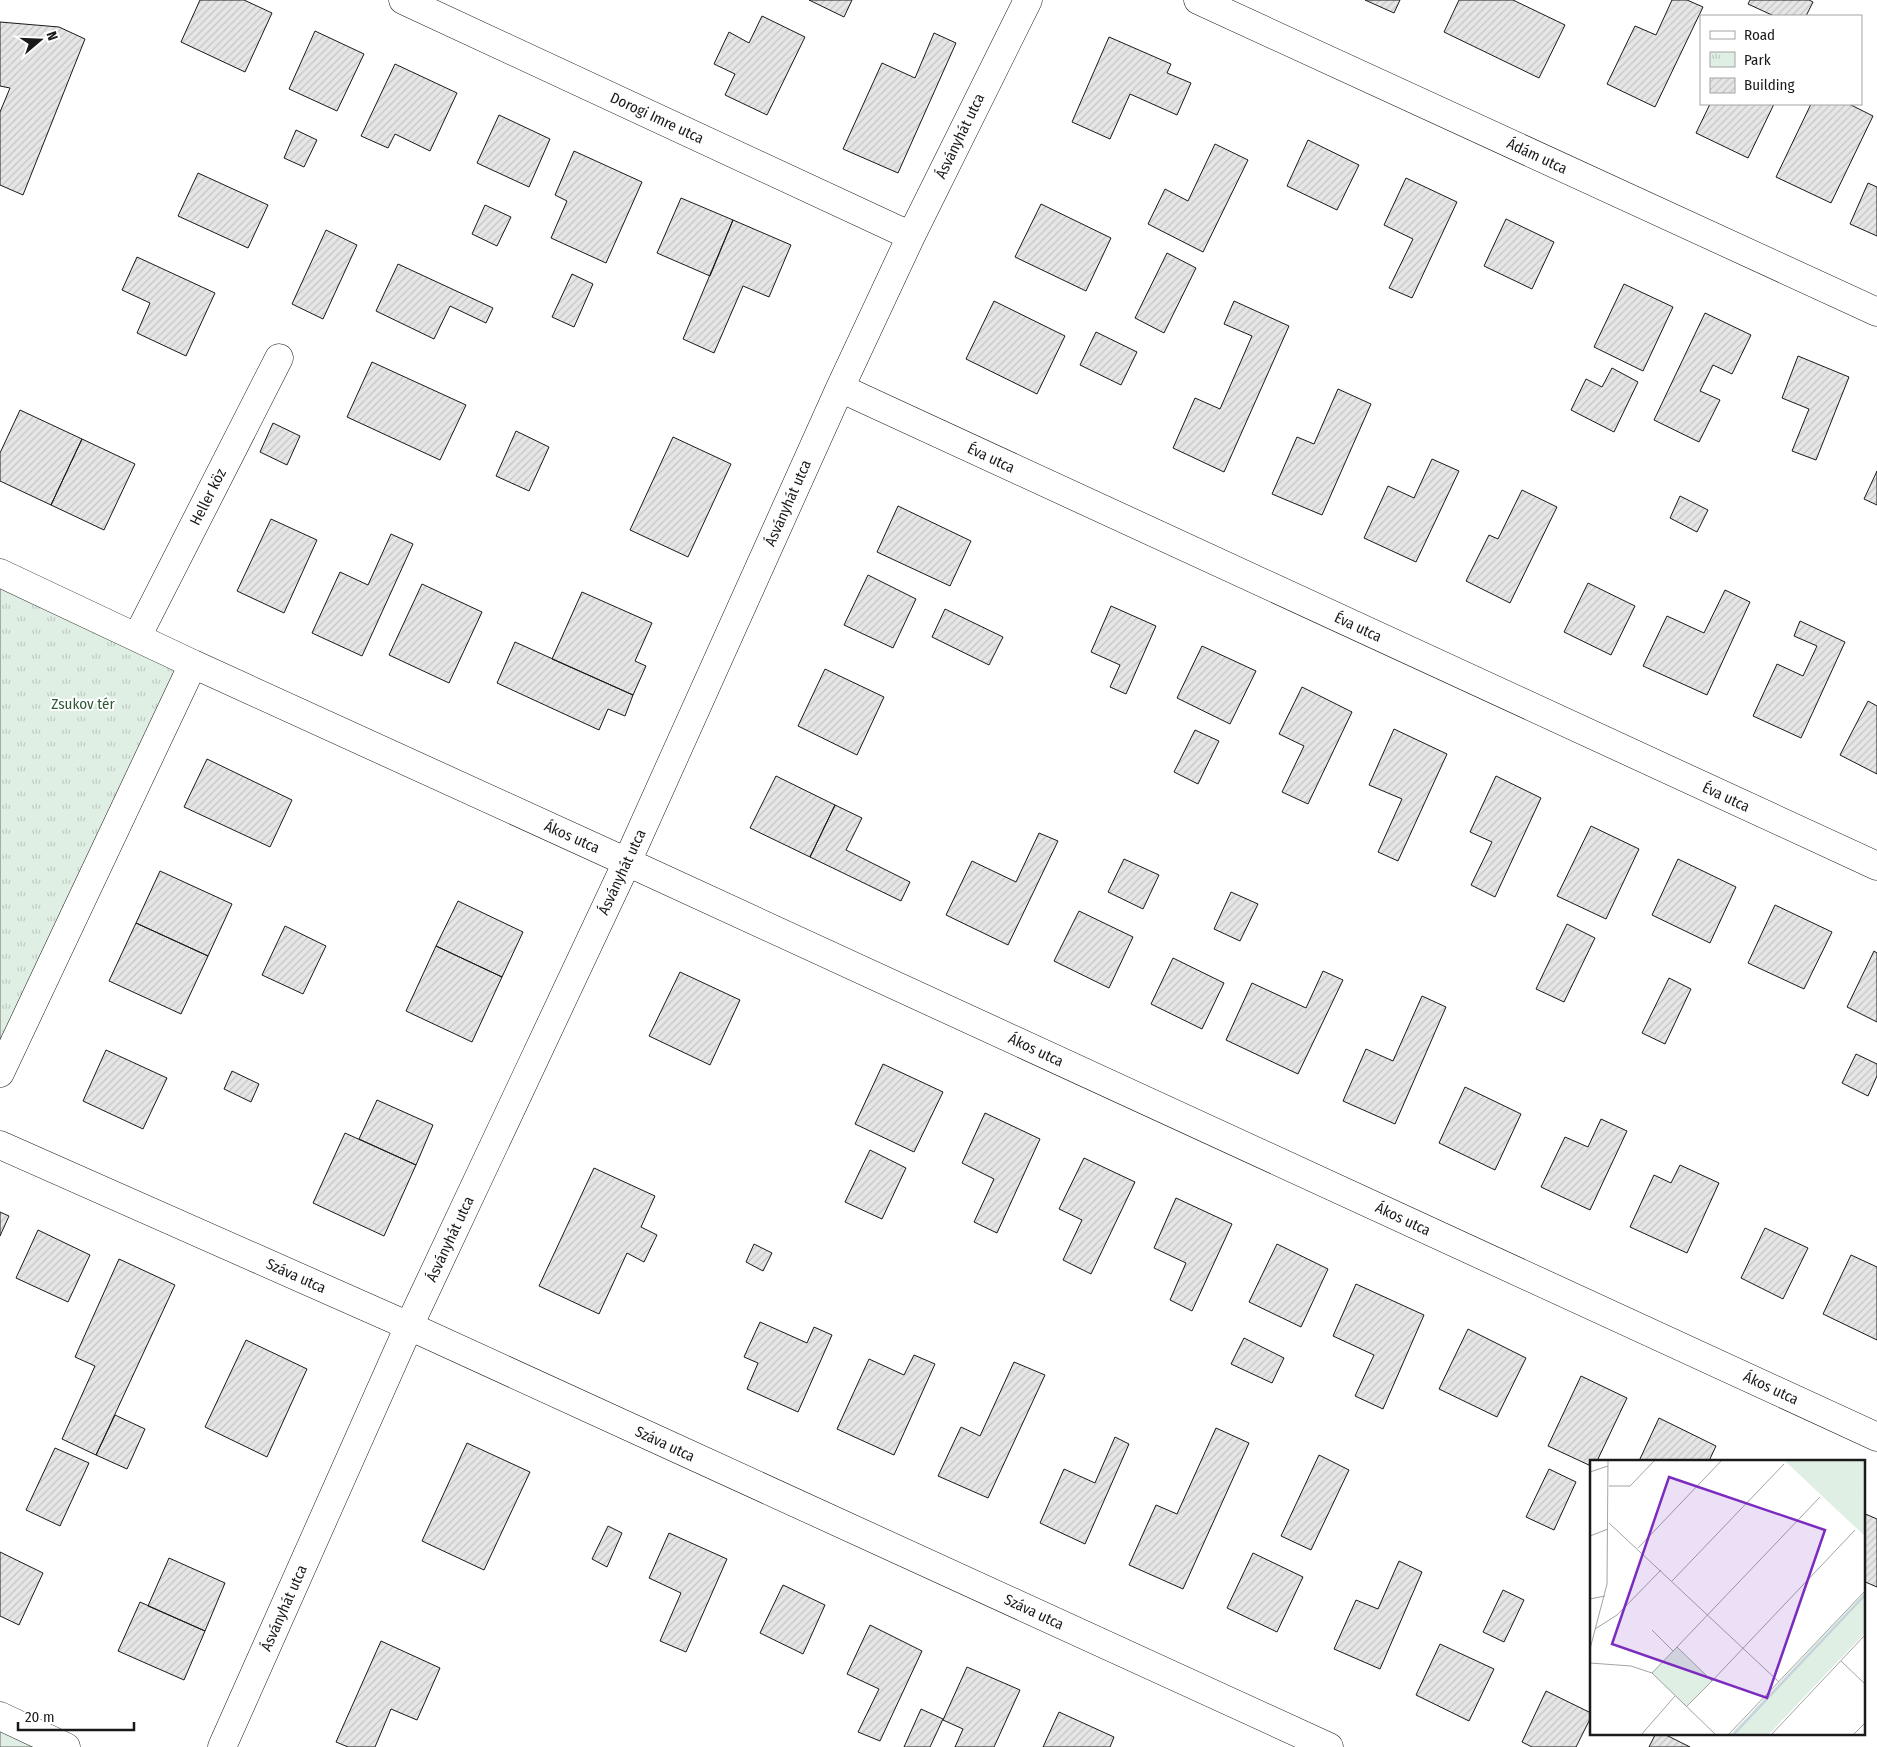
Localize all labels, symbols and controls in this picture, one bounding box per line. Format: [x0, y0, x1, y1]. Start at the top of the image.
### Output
north arrow [15, 15, 65, 65]
legend [1700, 15, 1862, 105]
text: Road [1744, 26, 1775, 44]
text: N [42, 29, 61, 43]
text: Park [1744, 51, 1771, 69]
text: Building [1744, 76, 1795, 94]
street label: Dorogi Imre utca [607, 88, 707, 148]
street label: Ásványhát utca [932, 91, 988, 181]
street label: Ádám utca [1504, 134, 1570, 178]
street label: Éva utca [964, 439, 1018, 477]
street label: Ásványhát utca [761, 457, 815, 549]
street label: Heller köz [186, 466, 230, 528]
street label: Éva utca [1331, 608, 1385, 646]
park label: Zsukov tér [51, 695, 115, 713]
street label: Éva utca [1699, 778, 1753, 816]
street label: Ákos utca [542, 817, 602, 857]
street label: Ásványhát utca [594, 826, 650, 918]
street label: Ákos utca [1006, 1029, 1066, 1071]
street label: Ásványhát utca [422, 1193, 478, 1285]
street label: Ákos utca [1373, 1198, 1433, 1240]
street label: Száva utca [263, 1255, 329, 1297]
street label: Ákos utca [1741, 1367, 1801, 1409]
street label: Száva utca [632, 1422, 698, 1466]
inset map [1590, 1460, 1864, 1734]
street label: Ásványhát utca [257, 1562, 311, 1654]
street label: Száva utca [1001, 1590, 1067, 1634]
scale bar [18, 1700, 134, 1732]
text: 20 m [25, 1708, 55, 1726]

